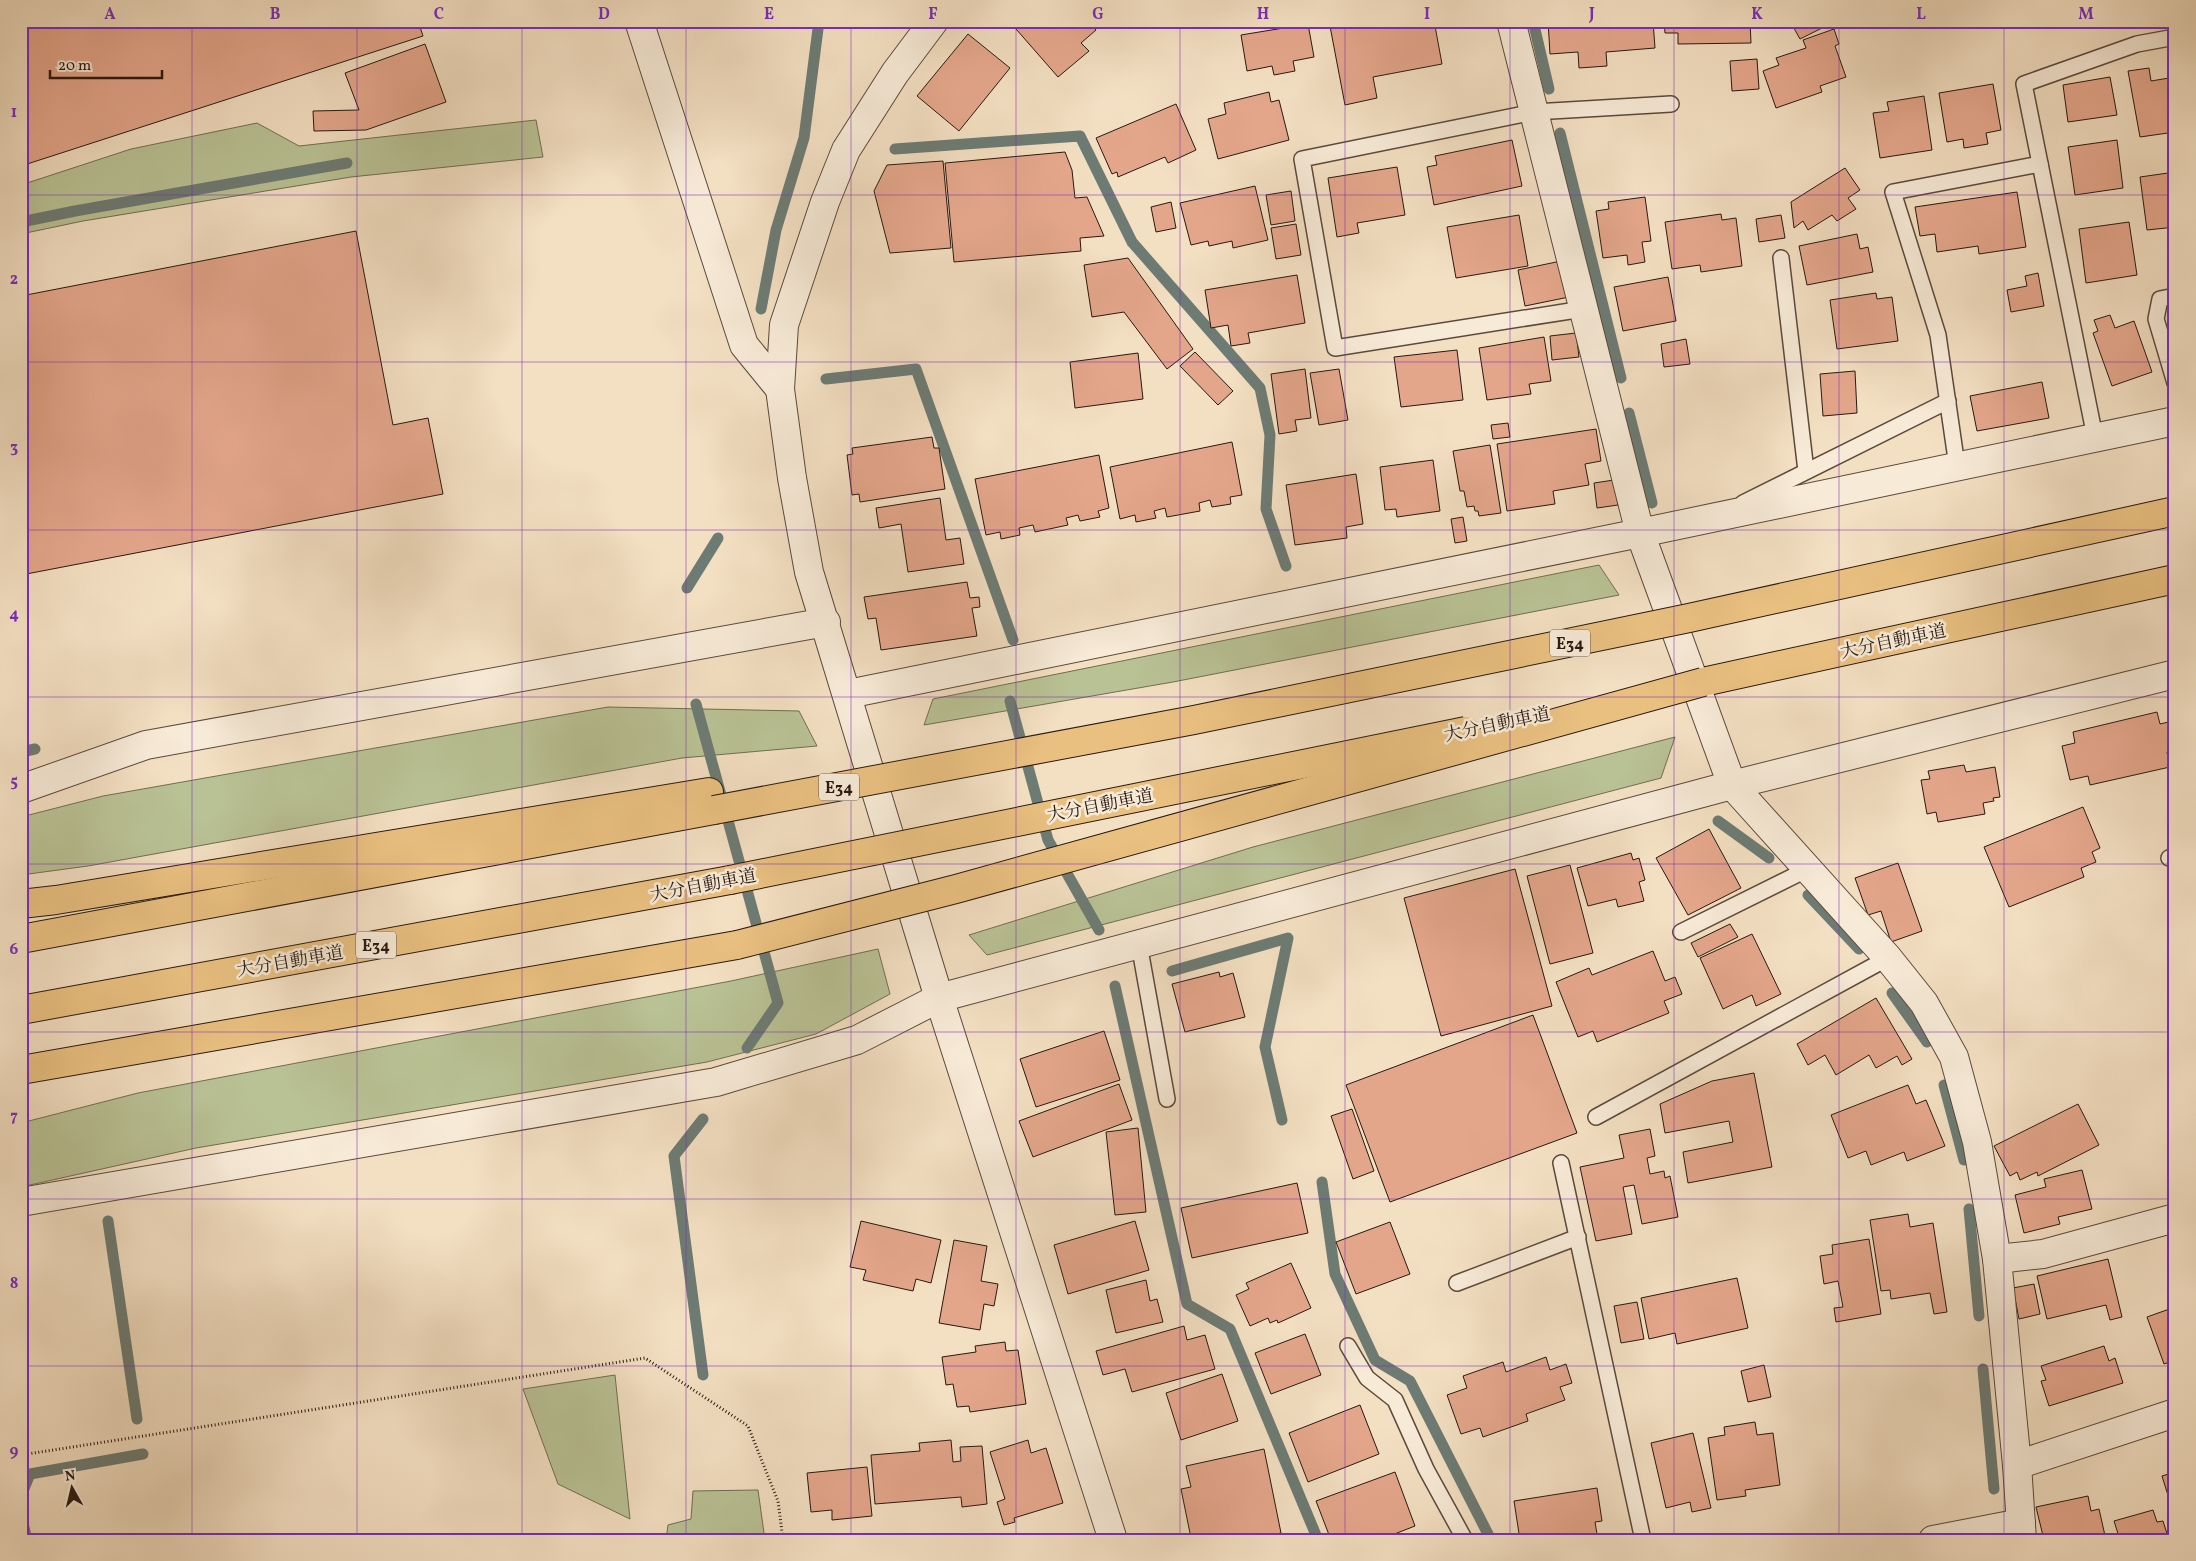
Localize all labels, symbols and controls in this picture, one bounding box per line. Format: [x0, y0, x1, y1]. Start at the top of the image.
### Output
text: A [104, 4, 116, 26]
text: B [270, 4, 281, 26]
text: C [434, 4, 444, 26]
text: D [598, 4, 610, 26]
text: E [764, 4, 774, 26]
text: F [928, 4, 938, 26]
text: G [1092, 4, 1104, 26]
text: H [1257, 4, 1269, 26]
text: I [1424, 4, 1430, 26]
text: J [1588, 4, 1595, 26]
text: K [1751, 4, 1763, 26]
text: L [1916, 4, 1926, 26]
text: M [2078, 4, 2094, 26]
scale bar [50, 48, 162, 80]
text: 20 m [58, 56, 91, 77]
text: 1 [11, 102, 17, 124]
text: 2 [10, 269, 18, 291]
text: 3 [10, 437, 18, 459]
text: 4 [9, 604, 19, 626]
street label: 大分自動車道 [1838, 619, 1949, 666]
road number: E34 [1550, 630, 1590, 656]
street label: 大分自動車道 [1442, 702, 1553, 749]
text: 5 [10, 771, 18, 793]
road number: E34 [819, 774, 859, 800]
street label: 大分自動車道 [1045, 784, 1156, 829]
street label: 大分自動車道 [648, 864, 759, 909]
road number: E34 [356, 932, 396, 958]
text: 6 [10, 939, 19, 961]
street label: 大分自動車道 [235, 941, 346, 984]
text: 7 [10, 1106, 18, 1128]
text: 8 [10, 1273, 18, 1295]
text: 9 [10, 1441, 19, 1463]
north arrow [48, 1464, 98, 1514]
text: N [64, 1466, 77, 1487]

